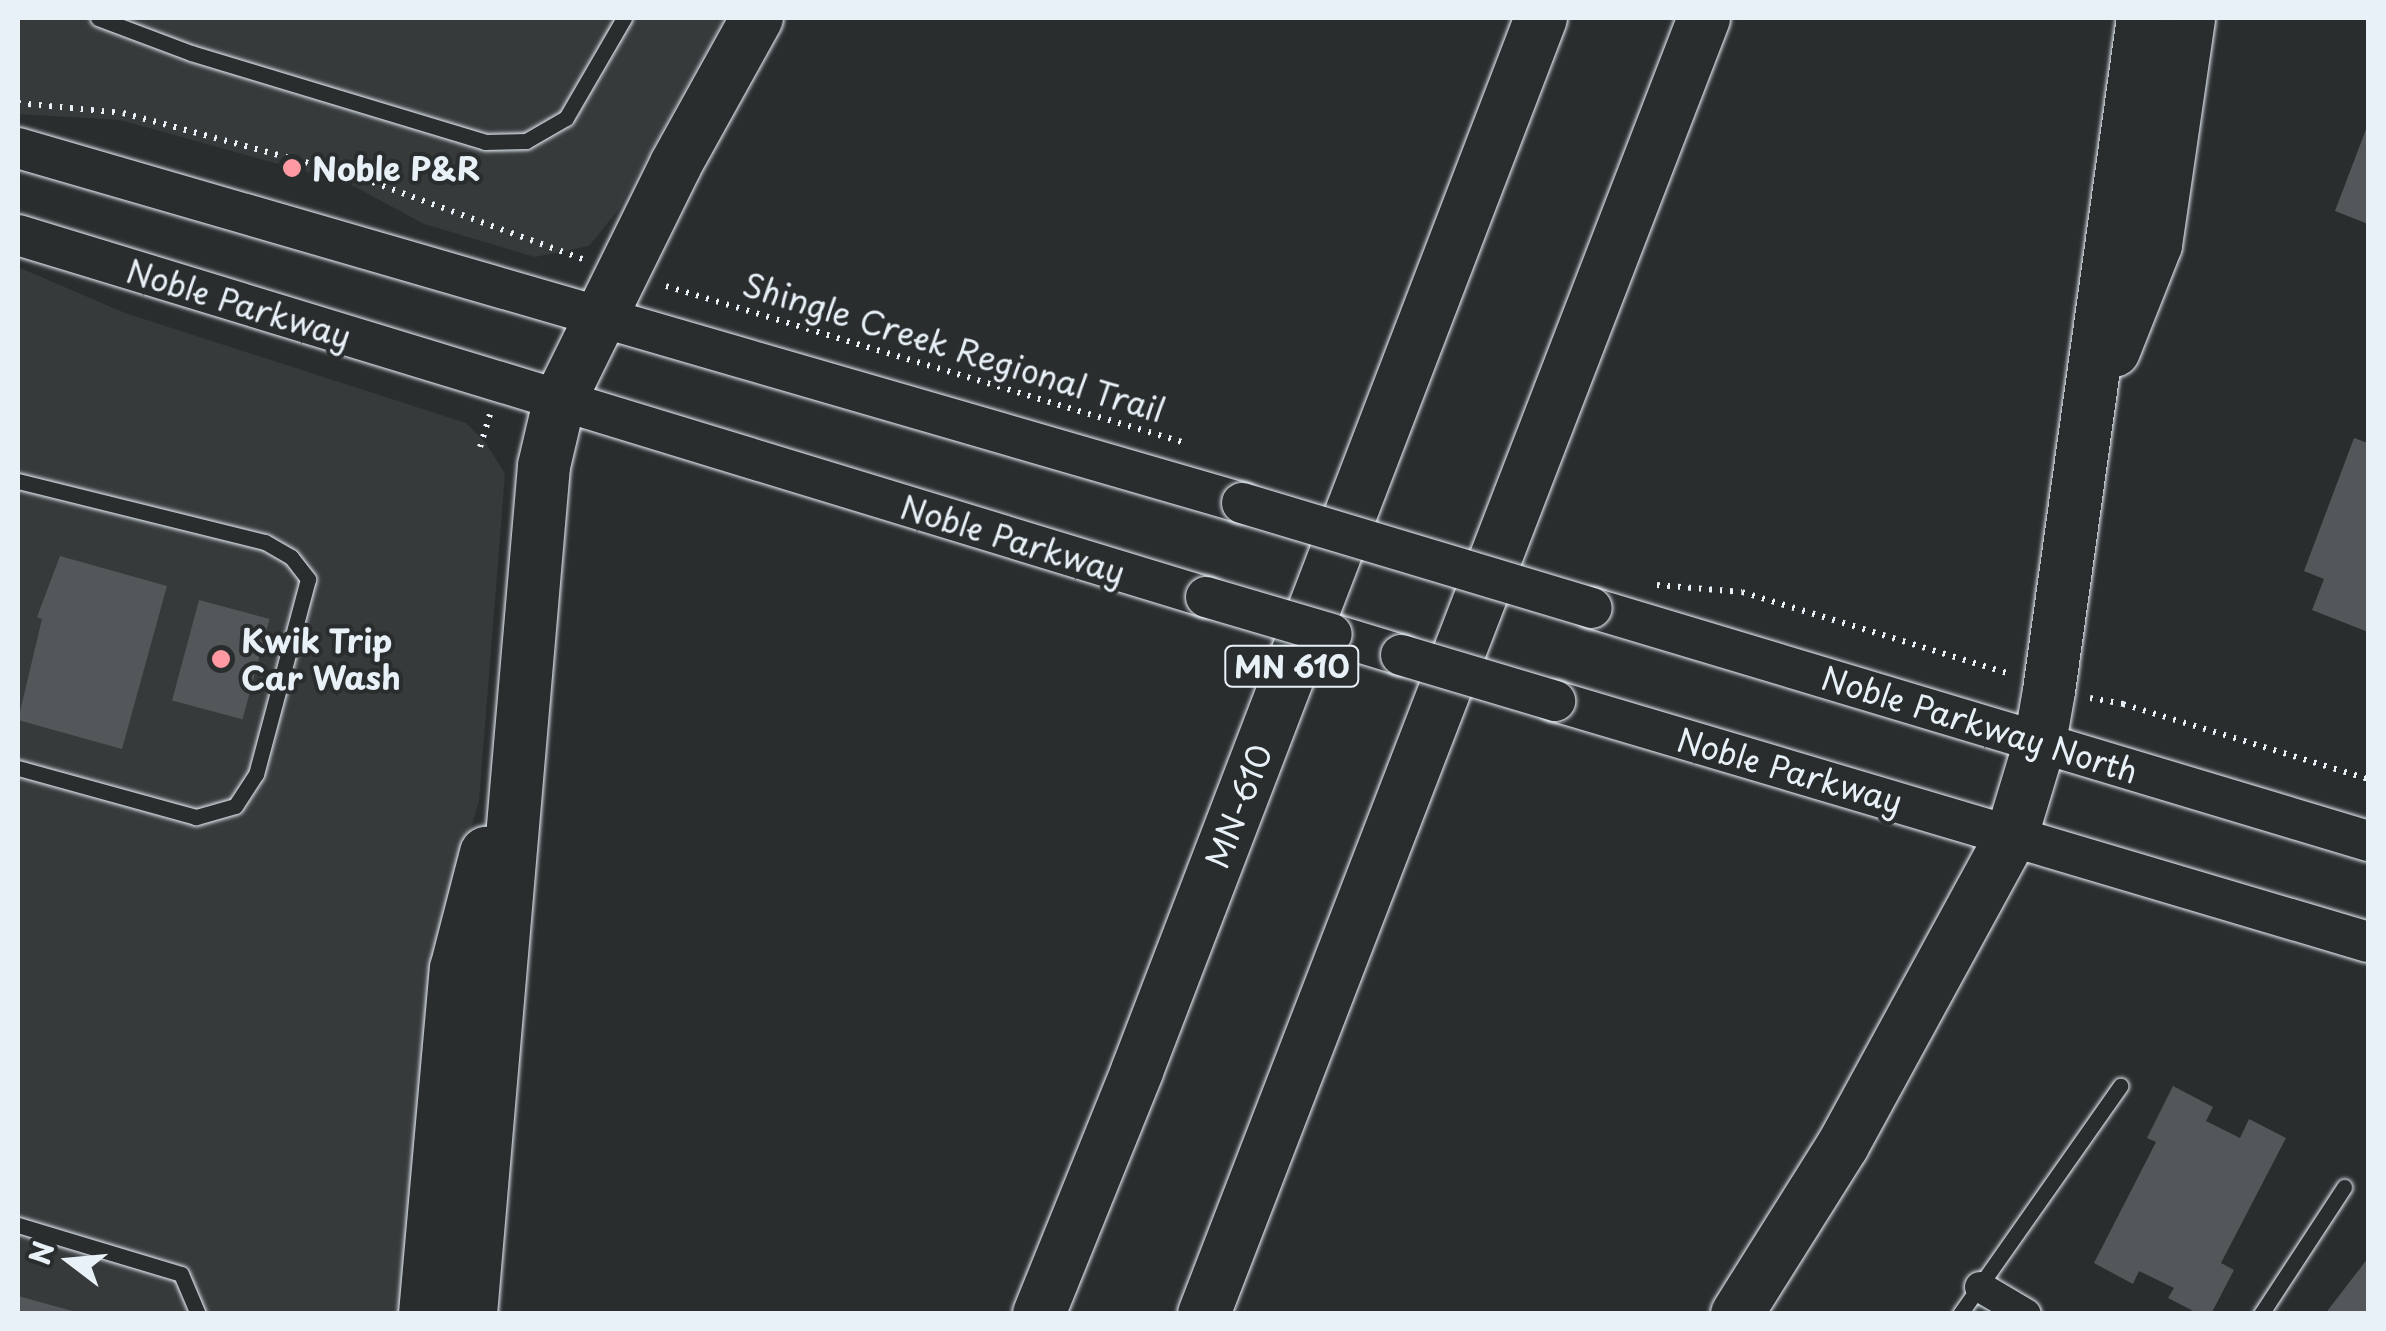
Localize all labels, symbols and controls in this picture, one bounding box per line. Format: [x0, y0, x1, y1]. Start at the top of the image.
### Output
place label: Noble P&R [312, 149, 482, 187]
marker: Noble P&R [281, 157, 303, 179]
street label: Noble Parkway [122, 251, 356, 355]
street label: Shingle Creek Regional Trail [738, 264, 1170, 430]
street label: Noble Parkway [896, 487, 1130, 591]
place label: Kwik Trip Car Wash [241, 622, 401, 697]
road number: MN 610 [1222, 641, 1362, 691]
marker: Kwik Trip Car Wash [210, 648, 232, 670]
street label: Noble Parkway North [1815, 657, 2145, 791]
street label: Noble Parkway [1673, 719, 1907, 821]
street label: MN-610 [1197, 739, 1279, 873]
north arrow [20, 1211, 120, 1311]
text: N [17, 1236, 64, 1269]

